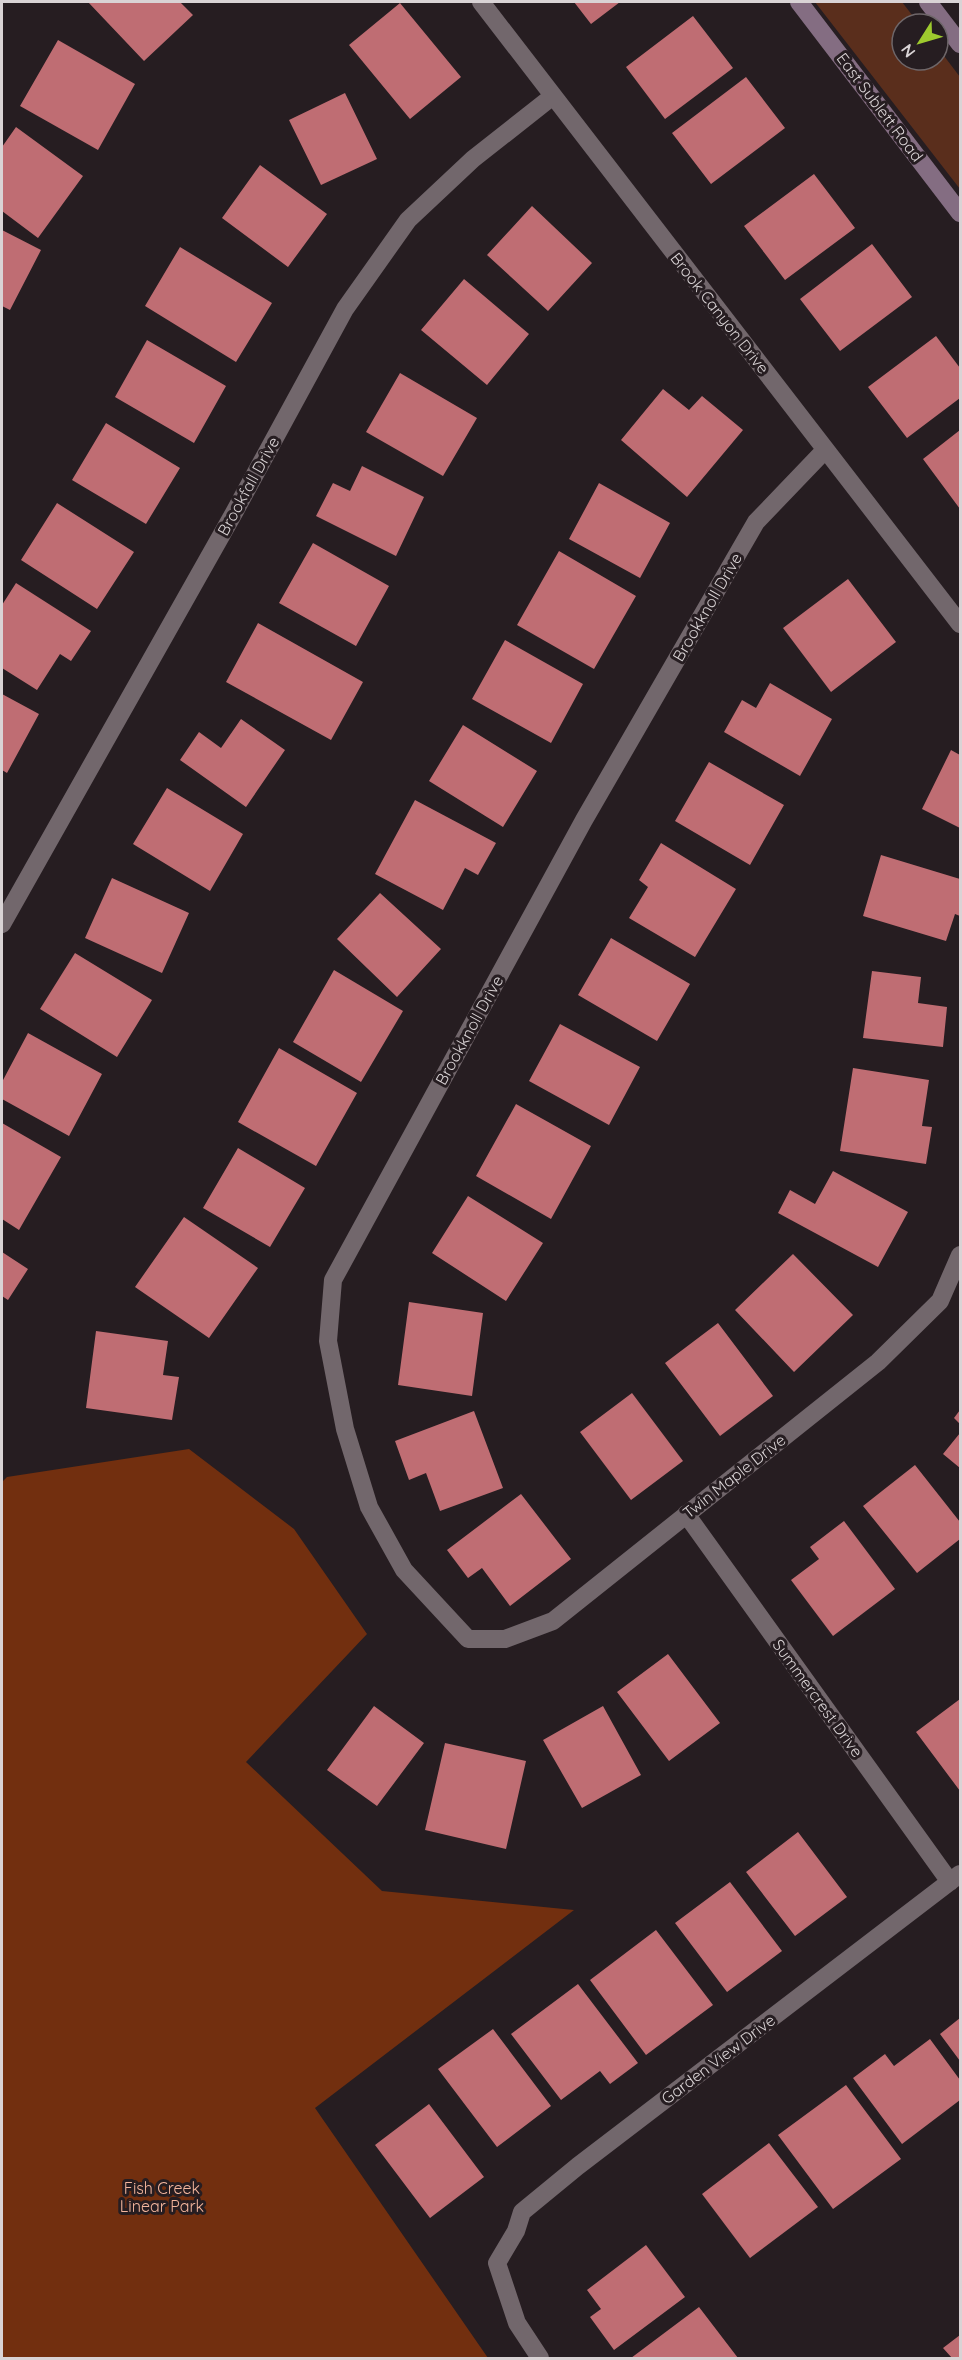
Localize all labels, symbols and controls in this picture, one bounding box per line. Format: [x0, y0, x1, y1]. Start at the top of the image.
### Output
north arrow [890, 12, 950, 72]
text: N [896, 40, 920, 62]
street label: East Sublett Road [832, 49, 928, 165]
street label: Brook Canyon Drive [666, 248, 774, 378]
street label: Brookfall Drive [213, 433, 283, 539]
street label: Brookknoll Drive [668, 549, 746, 665]
street label: Brookknoll Drive [431, 972, 507, 1088]
street label: Twin Maple Drive [679, 1430, 789, 1522]
street label: Summercrest Drive [768, 1635, 868, 1761]
street label: Garden View Drive [657, 2010, 779, 2108]
park label: Fish Creek Linear Park [120, 2178, 204, 2216]

